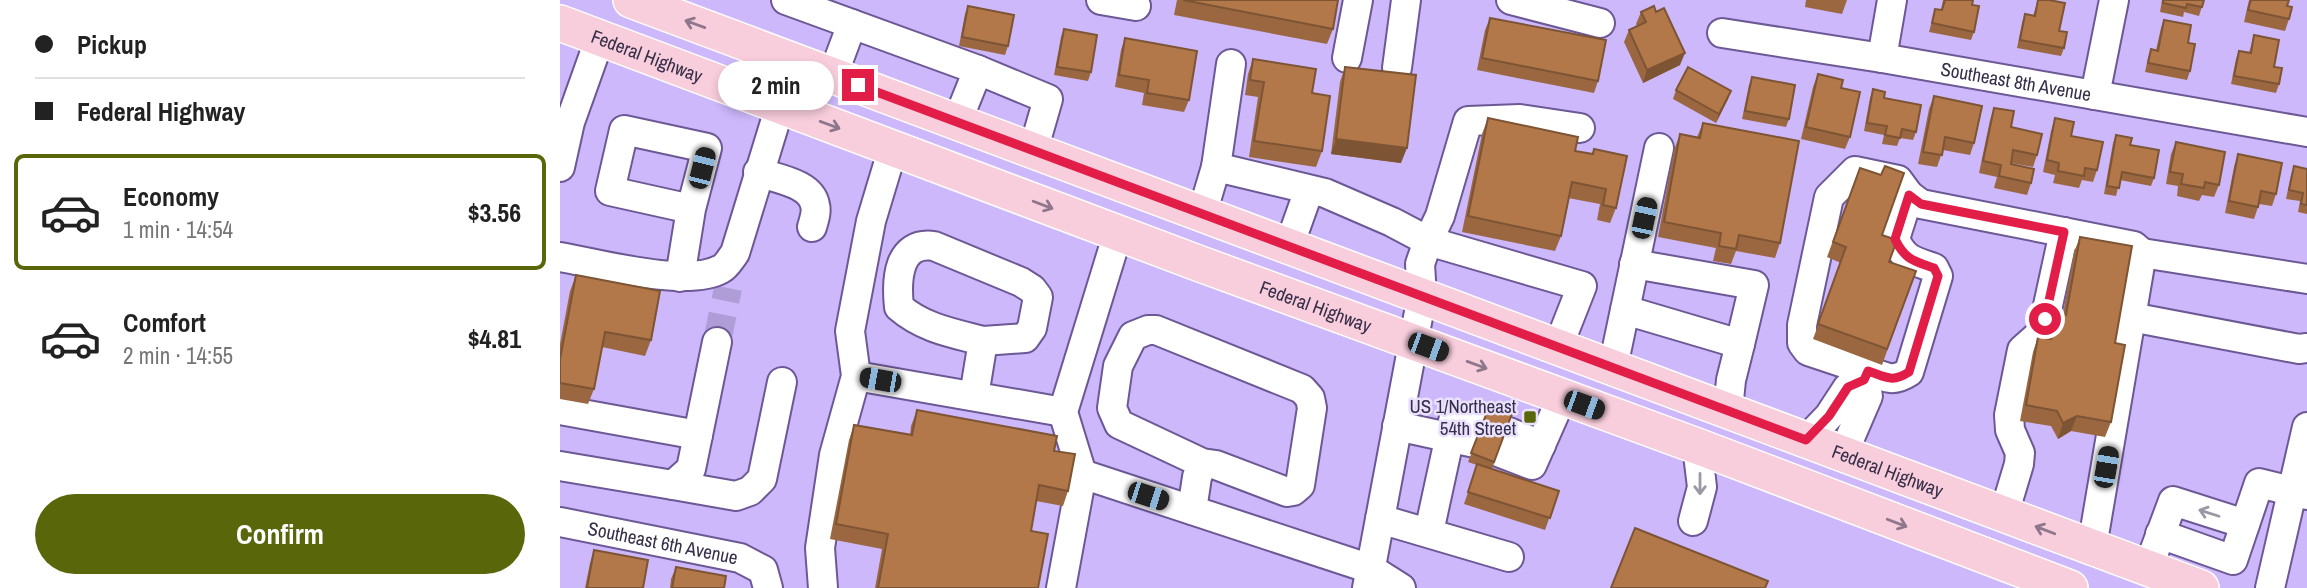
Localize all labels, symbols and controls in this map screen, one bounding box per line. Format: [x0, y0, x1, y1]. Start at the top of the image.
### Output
one-way arrow [685, 16, 707, 29]
street label: Federal Highway [588, 23, 707, 89]
text: Pickup [77, 27, 147, 62]
street label: Southeast 8th Avenue [1939, 55, 2093, 107]
callout: 2 min [718, 60, 834, 110]
route end [842, 69, 874, 101]
text: 2 min [751, 70, 801, 101]
text: Federal Highway [77, 94, 245, 129]
one-way arrow [819, 119, 841, 132]
car [687, 145, 718, 191]
text: Economy [123, 179, 219, 214]
icon: car [39, 181, 102, 244]
text: $3.56 [468, 195, 521, 230]
car [1630, 195, 1659, 241]
one-way arrow [1032, 199, 1054, 212]
text: 1 min · 14:54 [123, 214, 233, 245]
street label: Federal Highway [1256, 274, 1375, 339]
route start [2029, 303, 2061, 335]
text: Comfort [123, 305, 206, 340]
icon: car [39, 307, 102, 370]
text: $4.81 [468, 321, 521, 356]
car [1405, 330, 1452, 364]
text: 2 min · 14:55 [123, 340, 233, 371]
one-way arrow [1466, 360, 1488, 373]
car [858, 366, 903, 394]
car [1561, 388, 1608, 422]
place label: US 1/Northeast 54th Street [1409, 393, 1517, 441]
marker: US 1/Northeast 54th Street [1522, 409, 1538, 425]
street label: Federal Highway [1828, 438, 1947, 503]
car [2093, 444, 2120, 490]
one-way arrow [1693, 472, 1707, 495]
car [1125, 480, 1172, 512]
button: Confirm [35, 494, 525, 574]
one-way arrow [2198, 505, 2220, 518]
street label: Southeast 6th Avenue [586, 515, 740, 570]
one-way arrow [1885, 518, 1907, 530]
one-way arrow [2035, 522, 2057, 535]

